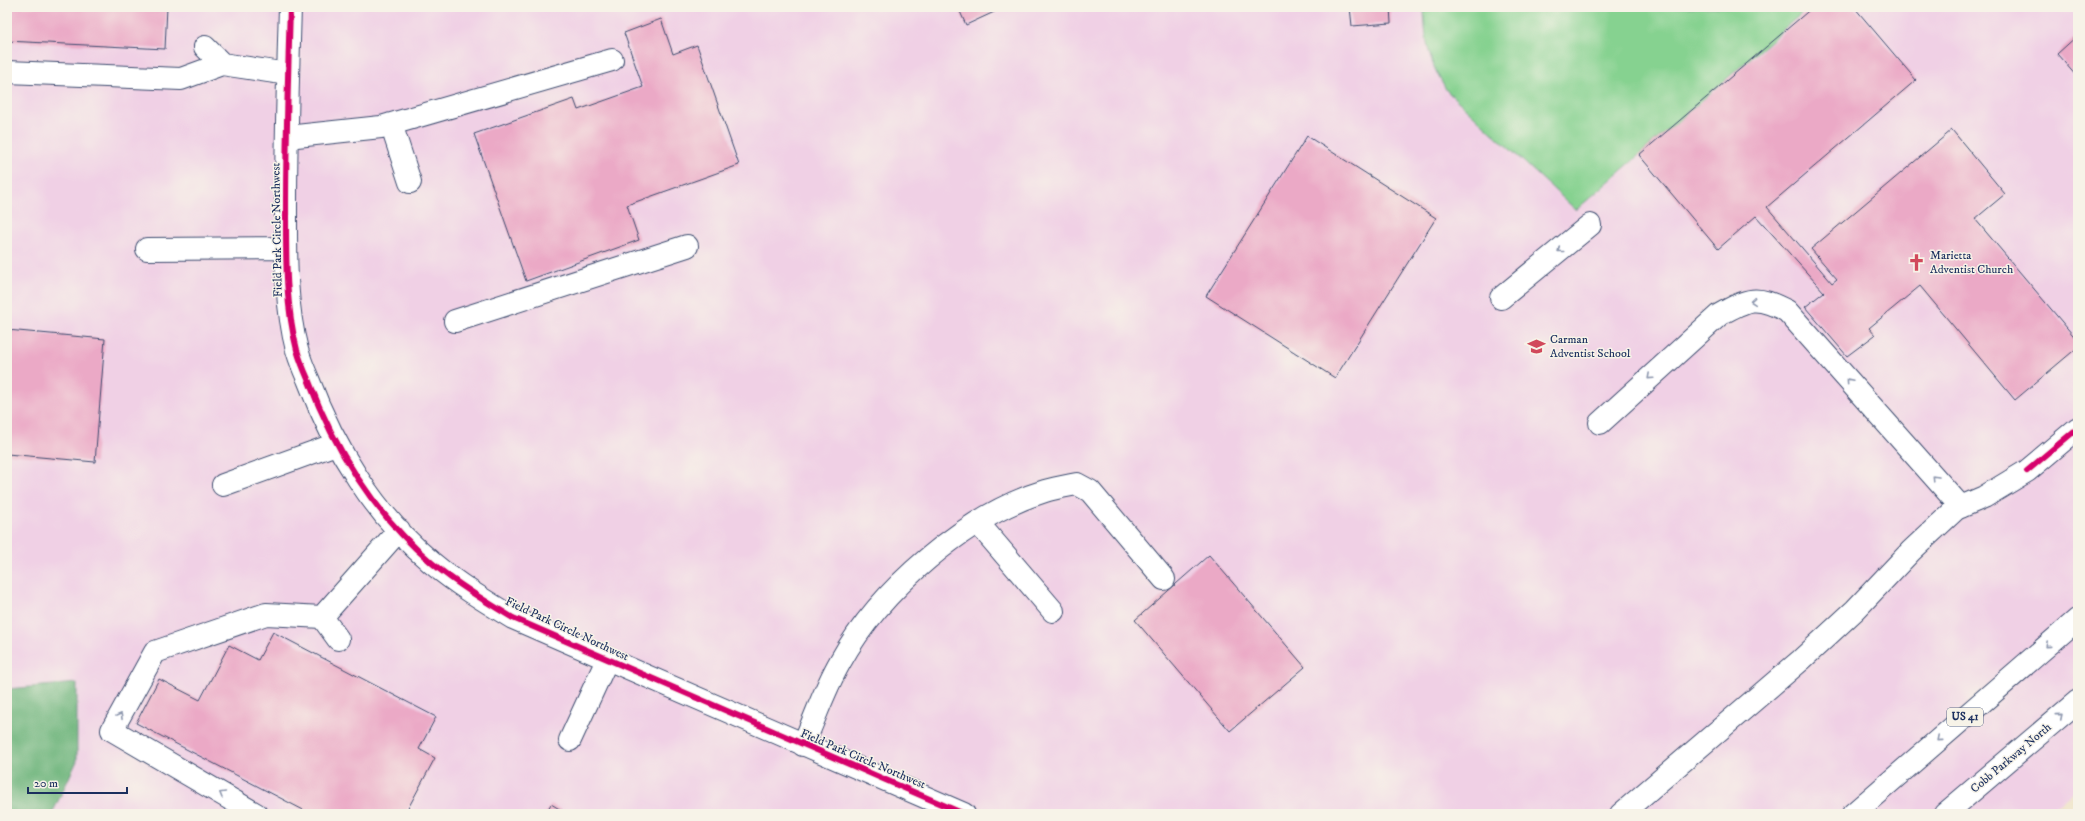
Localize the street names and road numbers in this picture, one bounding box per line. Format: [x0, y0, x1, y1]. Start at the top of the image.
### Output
street label: Field Park Circle Northwest [268, 162, 286, 297]
street label: Field Park Circle Northwest [503, 594, 631, 664]
road number: US 41 [1947, 708, 1983, 726]
street label: Cobb Parkway North [1967, 719, 2055, 796]
street label: Field Park Circle Northwest [798, 726, 928, 792]

